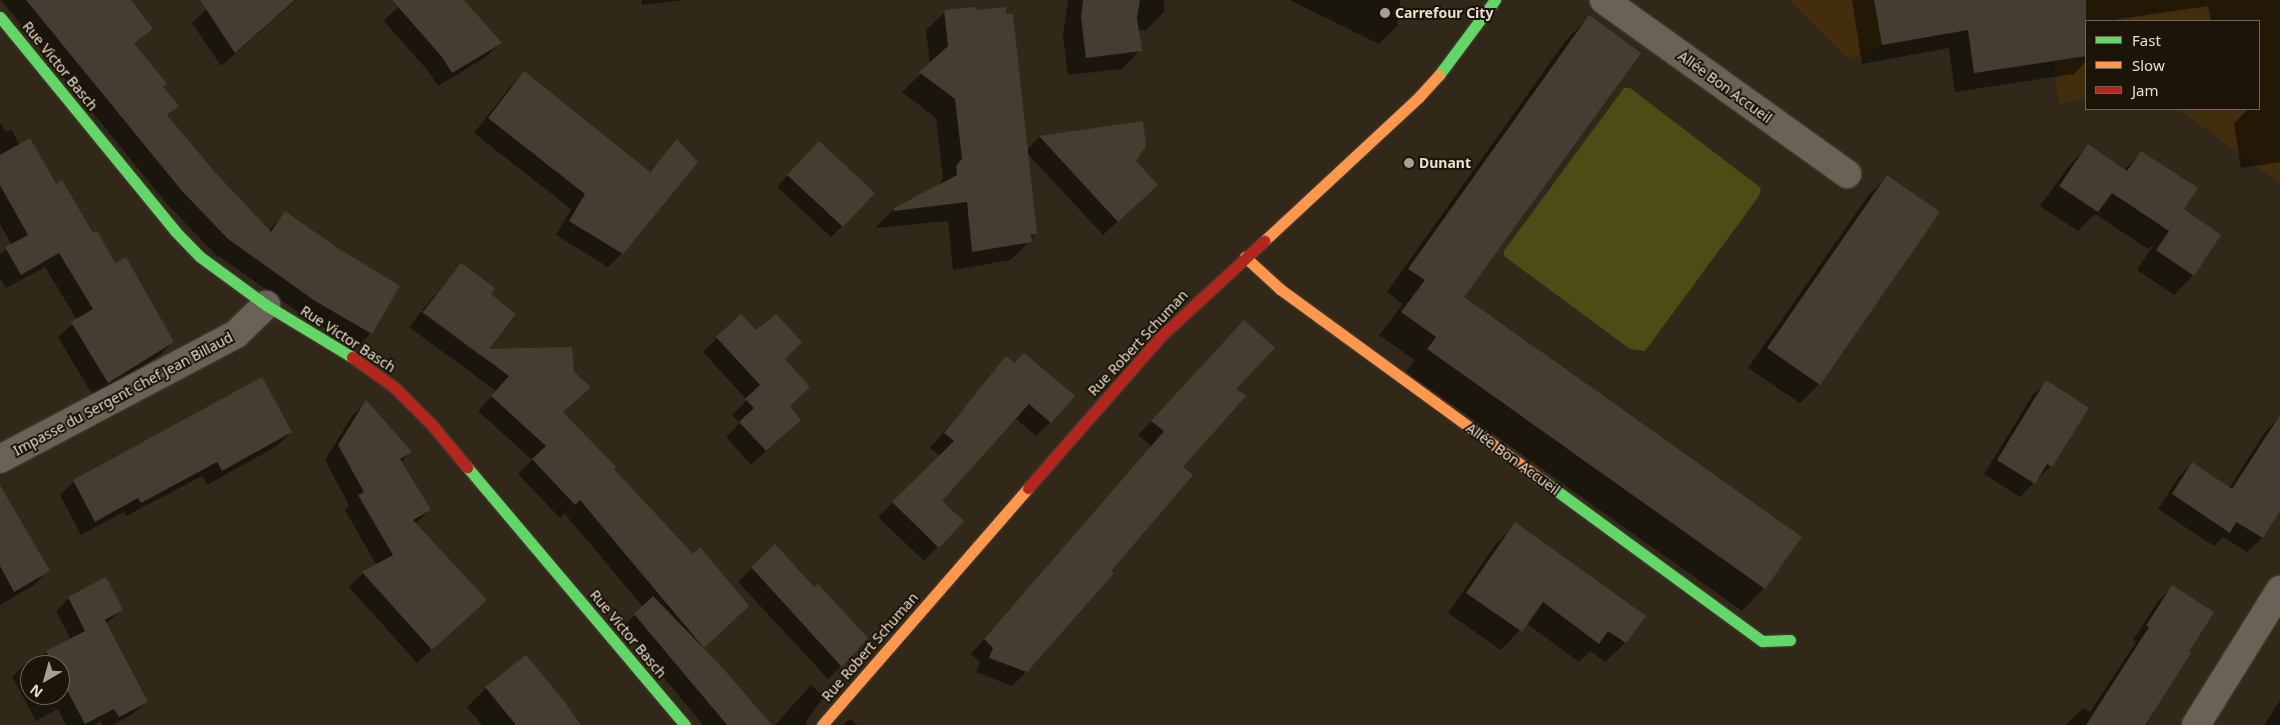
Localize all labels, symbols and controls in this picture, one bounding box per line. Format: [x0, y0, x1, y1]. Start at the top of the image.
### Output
place label: Carrefour City [1395, 5, 1493, 21]
marker: Carrefour City [1379, 7, 1391, 19]
street label: Rue Victor Basch [19, 18, 101, 114]
legend [2085, 20, 2260, 110]
text: Fast [2132, 30, 2161, 50]
street label: Allée Bon Accueil [1675, 47, 1775, 127]
text: Slow [2132, 55, 2165, 75]
text: Jam [2132, 80, 2159, 100]
place label: Dunant [1419, 155, 1471, 171]
marker: Dunant [1403, 157, 1415, 169]
street label: Rue Robert Schuman [1085, 287, 1191, 399]
street label: Rue Victor Basch [297, 302, 399, 376]
street label: Impasse du Sergent Chef Jean Billaud [10, 329, 236, 459]
street label: Allée Bon Accueil [1463, 419, 1563, 499]
street label: Rue Victor Basch [586, 587, 670, 681]
street label: Rue Robert Schuman [818, 589, 922, 705]
north arrow [20, 655, 70, 705]
text: N [26, 680, 46, 702]

